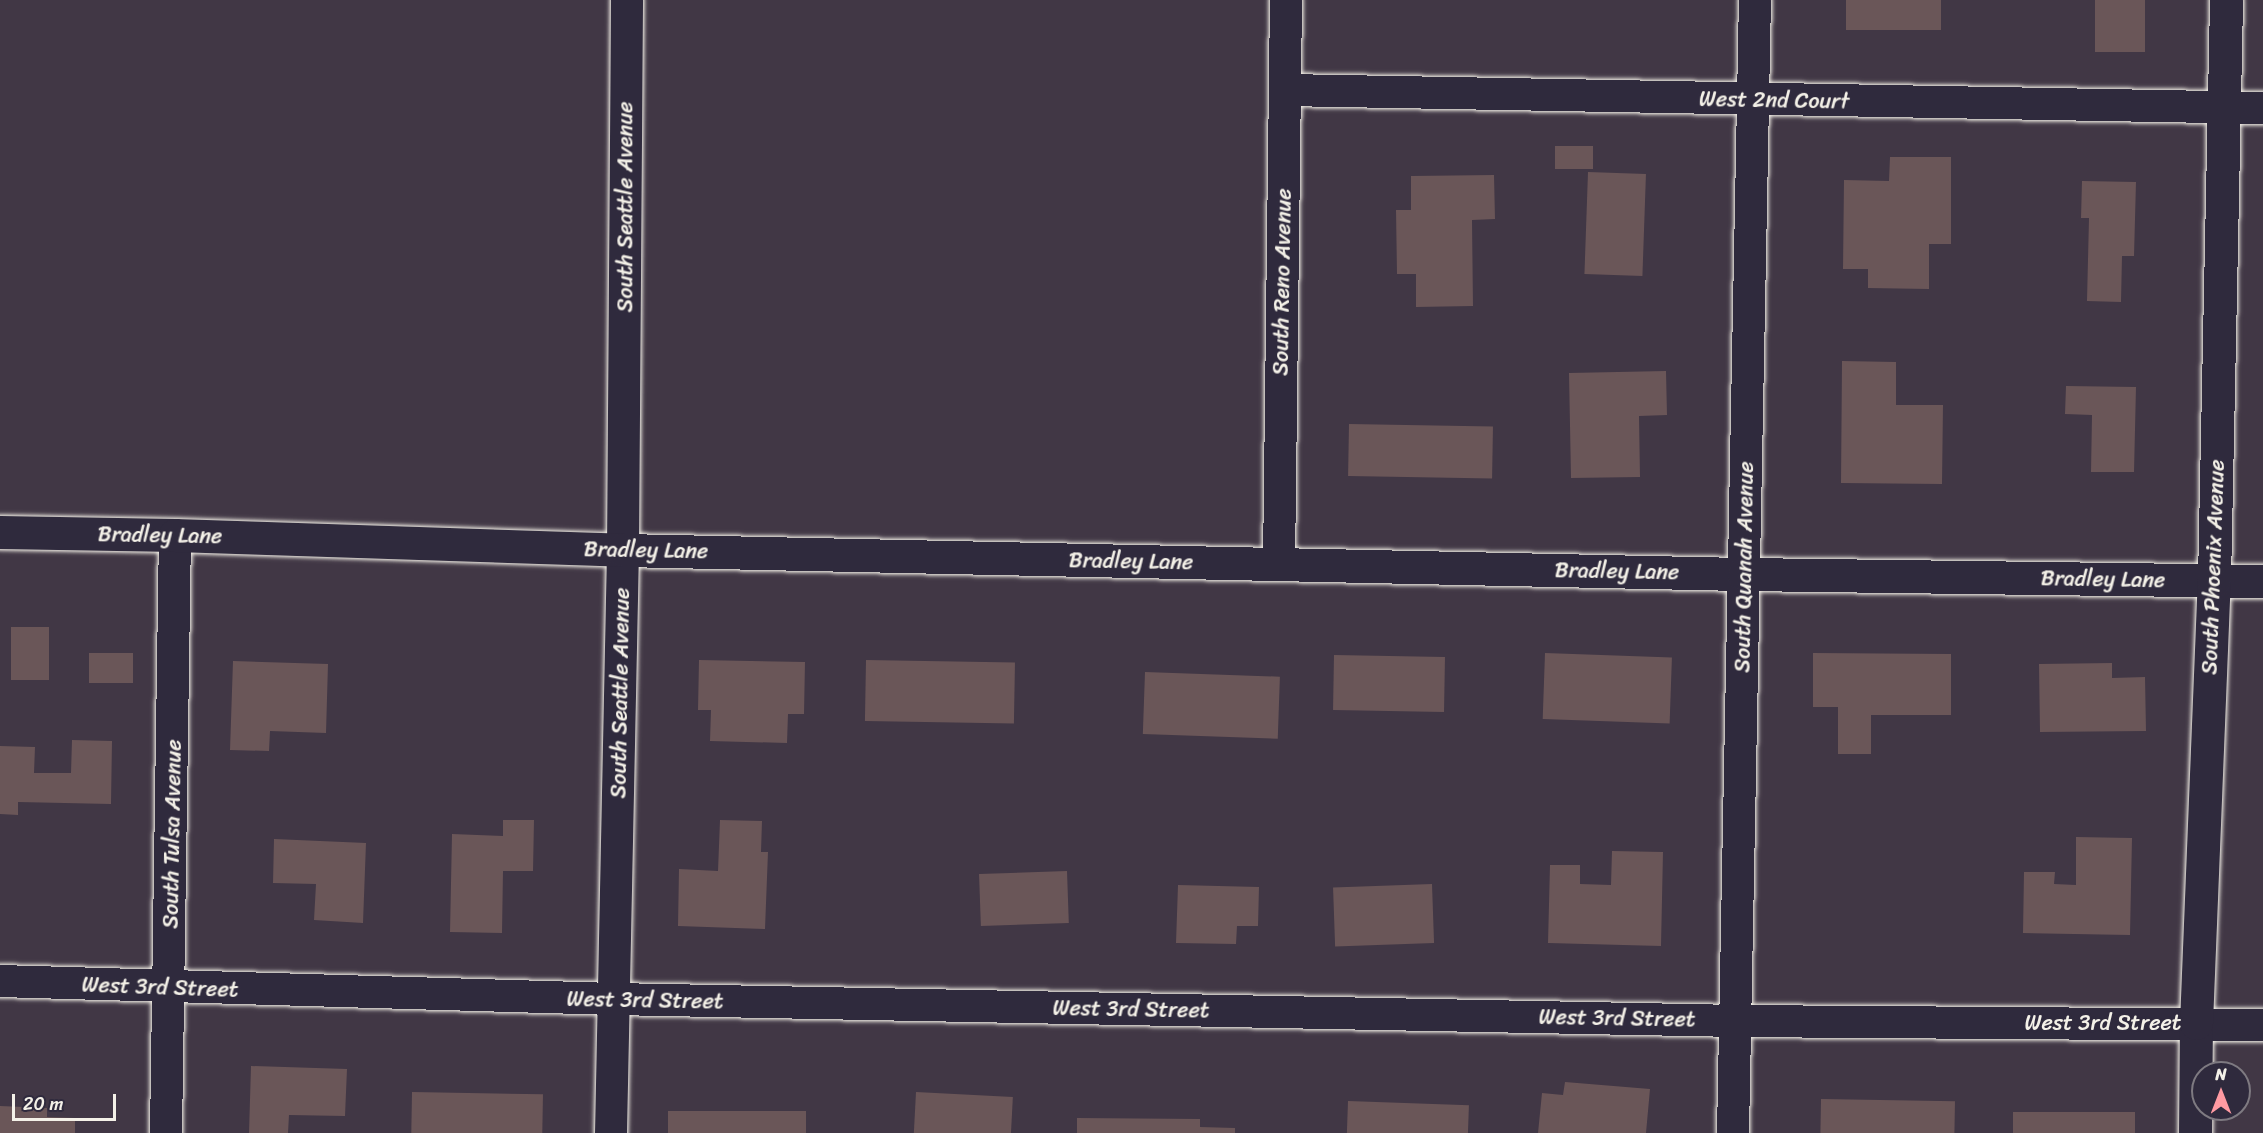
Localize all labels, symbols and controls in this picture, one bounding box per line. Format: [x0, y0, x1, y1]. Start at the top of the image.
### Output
street label: West 2nd Court [1698, 85, 1850, 115]
street label: South Seattle Avenue [612, 102, 638, 312]
street label: South Reno Avenue [1267, 188, 1297, 376]
street label: South Phoenix Avenue [2196, 459, 2230, 675]
street label: South Quanah Avenue [1729, 461, 1759, 673]
street label: Bradley Lane [97, 521, 223, 549]
street label: Bradley Lane [583, 536, 709, 564]
street label: Bradley Lane [1068, 547, 1194, 575]
street label: Bradley Lane [1554, 557, 1680, 585]
street label: Bradley Lane [2040, 565, 2166, 593]
street label: South Seattle Avenue [605, 587, 635, 799]
street label: South Tulsa Avenue [157, 739, 187, 929]
street label: West 3rd Street [82, 971, 238, 1003]
street label: West 3rd Street [567, 985, 723, 1015]
street label: West 3rd Street [1053, 994, 1209, 1024]
street label: West 3rd Street [1539, 1003, 1695, 1033]
street label: West 3rd Street [2025, 1010, 2181, 1036]
text: N [2215, 1060, 2227, 1089]
north arrow [2191, 1061, 2251, 1121]
scale bar [15, 1082, 118, 1120]
text: 20 m [23, 1088, 63, 1120]

